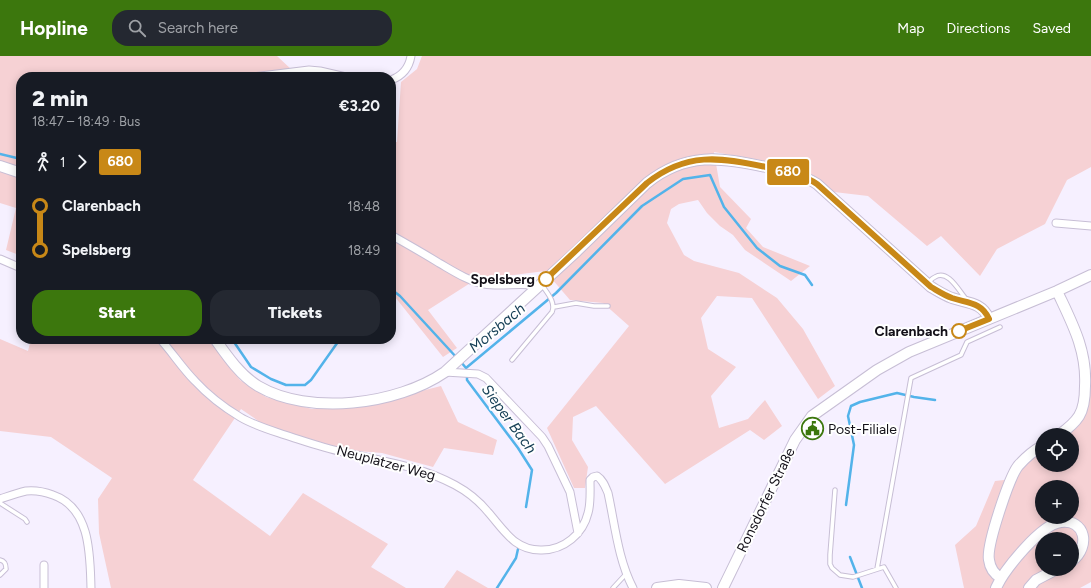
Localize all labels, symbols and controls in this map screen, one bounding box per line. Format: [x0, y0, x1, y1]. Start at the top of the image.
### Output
search box [112, 10, 392, 46]
text: Hopline [20, 17, 88, 40]
icon: search [126, 17, 148, 39]
text: Search here [158, 19, 238, 37]
text: Map [897, 20, 925, 37]
text: Directions [947, 20, 1010, 37]
text: Saved [1032, 20, 1071, 37]
text: 2 min [32, 85, 88, 112]
text: €3.20 [339, 97, 380, 115]
text: 18:47 – 18:49 · Bus [32, 114, 140, 129]
icon: walk [32, 151, 54, 173]
icon: forward [71, 151, 93, 173]
text: 680 [107, 153, 133, 170]
text: 1 [60, 155, 65, 170]
line badge: 680 [765, 159, 811, 185]
text: 680 [775, 163, 801, 180]
text: Clarenbach [62, 197, 141, 215]
text: 18:48 [347, 199, 380, 214]
text: Spelsberg [62, 241, 131, 259]
text: 18:49 [348, 243, 380, 258]
place label: Spelsberg [471, 271, 535, 288]
marker: Spelsberg [538, 271, 554, 287]
button: Start [32, 290, 202, 336]
button: Tickets [210, 290, 380, 336]
water label: Morsbach [465, 299, 529, 357]
place label: Clarenbach [875, 323, 948, 340]
marker: Clarenbach [951, 323, 967, 339]
water label: Sieper Bach [478, 381, 540, 457]
public building icon: Post-Filiale [800, 416, 826, 442]
place label: Post-Filiale [828, 421, 897, 438]
map controls [1035, 428, 1079, 576]
button: locate [1035, 428, 1079, 472]
street label: Neuplatzer Weg [335, 442, 437, 484]
street label: Ronsdorfer Straße [733, 444, 799, 555]
button: + [1035, 480, 1079, 524]
button: − [1035, 532, 1079, 576]

